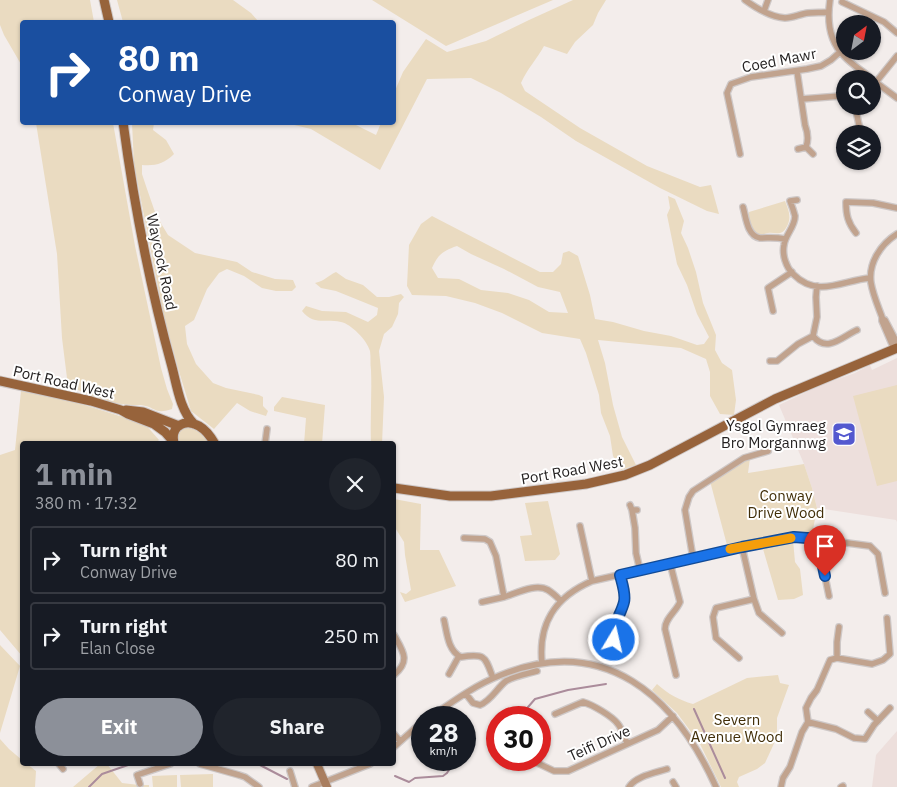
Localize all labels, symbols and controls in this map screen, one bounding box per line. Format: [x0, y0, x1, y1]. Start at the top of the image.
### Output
north arrow [836, 15, 881, 60]
map controls [836, 15, 881, 170]
text: 80 m [118, 35, 200, 81]
icon: right [35, 40, 100, 105]
street label: Coed Mawr [740, 43, 818, 77]
button: search [836, 70, 881, 115]
text: Conway Drive [118, 79, 252, 108]
button: layers [836, 125, 881, 170]
street label: Waycock Road [143, 212, 181, 312]
street label: Port Road West [11, 361, 117, 403]
place label: Ysgol Gymraeg Bro Morgannwg [721, 416, 826, 452]
school or university icon: Ysgol Gymraeg Bro Morgannwg [831, 421, 857, 447]
street label: Port Road West [519, 452, 625, 488]
text: 1 min [35, 454, 113, 493]
button: close [329, 458, 381, 510]
park label: Conway Drive Wood [748, 486, 825, 522]
text: 380 m · 17:32 [35, 493, 137, 513]
pin [804, 525, 846, 576]
icon: arrive [811, 532, 839, 560]
text: Turn right [80, 538, 167, 562]
icon: right [37, 546, 65, 574]
text: 80 m [335, 548, 379, 572]
text: Conway Drive [80, 562, 177, 582]
position arrow [587, 613, 639, 665]
text: Turn right [80, 614, 167, 638]
icon: right [37, 622, 65, 650]
text: 250 m [324, 624, 379, 648]
text: Elan Close [80, 638, 155, 658]
button: Exit [35, 698, 203, 756]
button: Share [213, 698, 381, 756]
speed limit sign: 30 [486, 706, 551, 771]
park label: Severn Avenue Wood [691, 710, 783, 746]
text: 28 [428, 716, 459, 749]
street label: Teifi Drive [565, 721, 633, 765]
text: km/h [429, 743, 458, 758]

